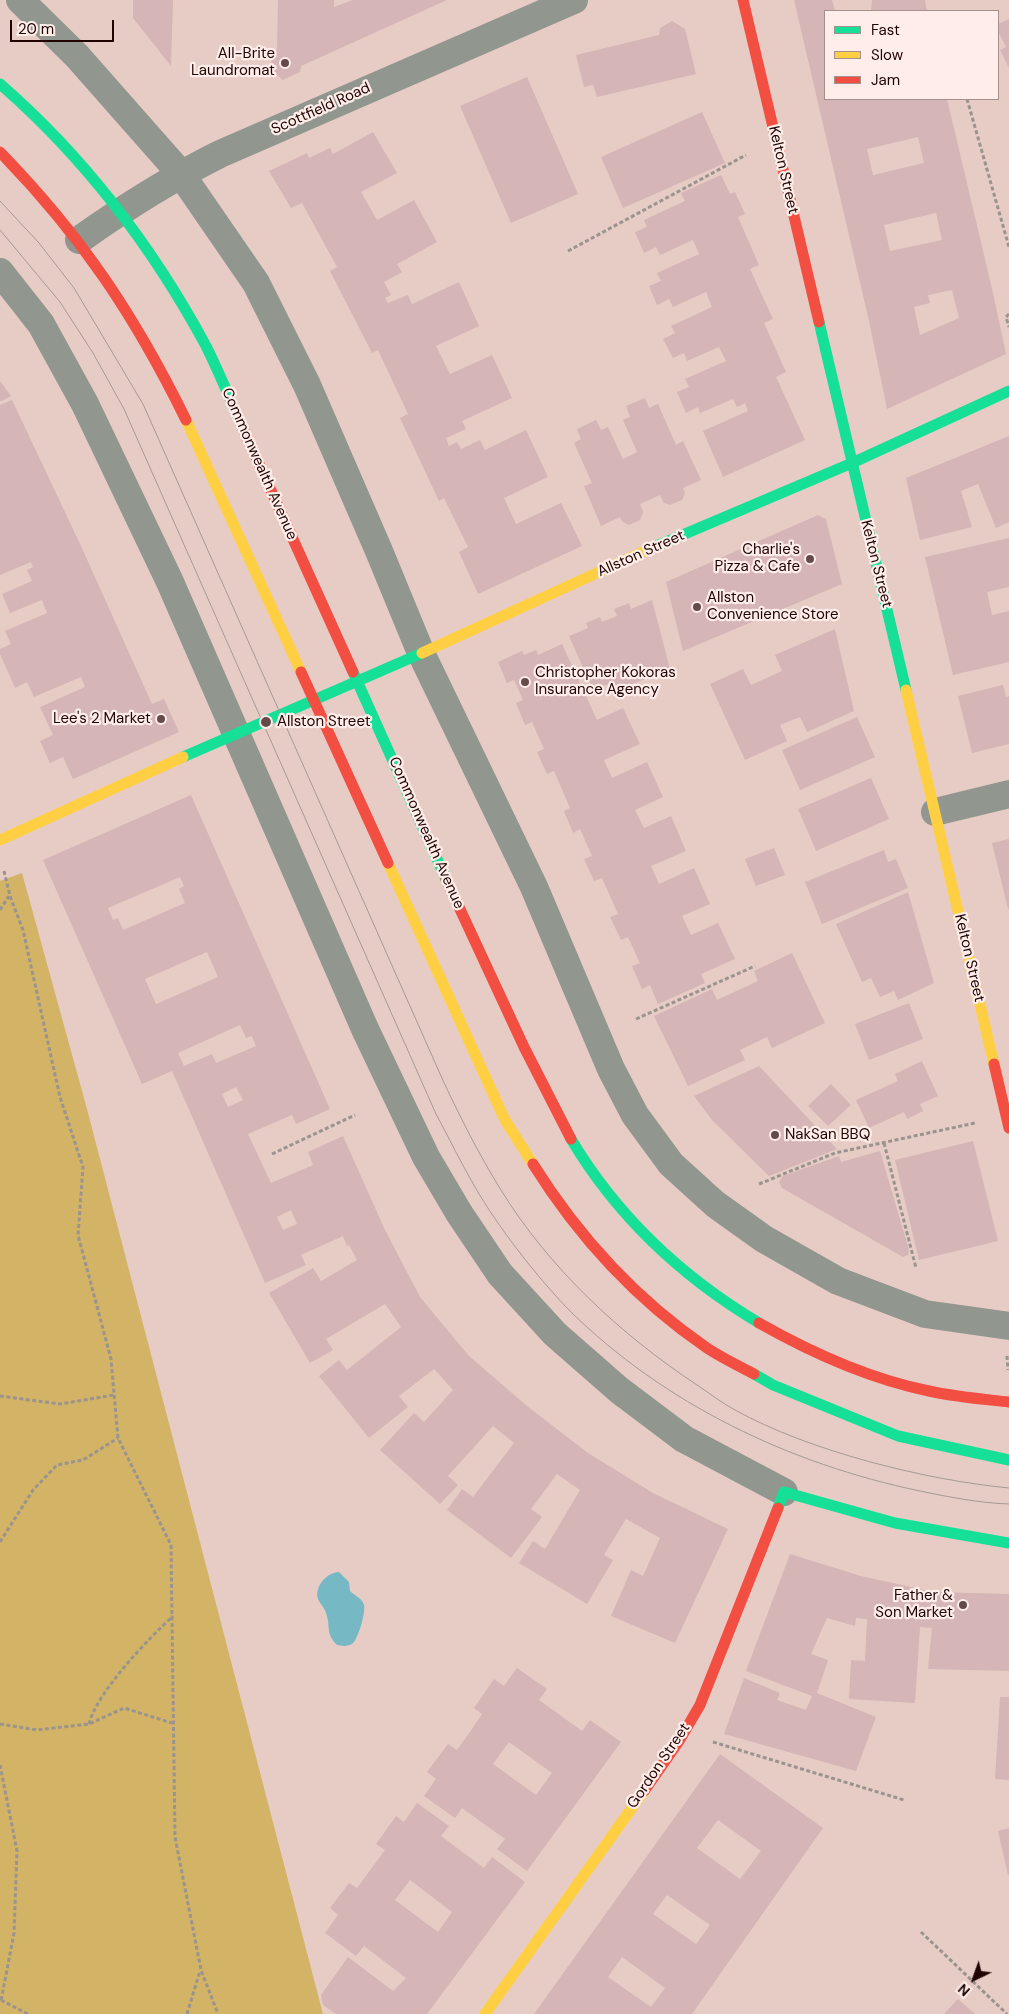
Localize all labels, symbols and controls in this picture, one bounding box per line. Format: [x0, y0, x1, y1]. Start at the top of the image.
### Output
scale bar [12, 10, 116, 42]
legend [824, 10, 999, 100]
text: 20 m [18, 19, 54, 39]
text: Fast [871, 20, 900, 40]
place label: All-Brite Laundromat [191, 45, 275, 80]
text: Slow [871, 45, 903, 65]
marker: All-Brite Laundromat [279, 57, 291, 69]
text: Jam [871, 70, 900, 90]
street label: Scottfield Road [269, 79, 373, 139]
street label: Kelton Street [764, 124, 802, 216]
street label: Commonwealth Avenue [217, 385, 301, 543]
street label: Kelton Street [856, 518, 896, 610]
street label: Allston Street [595, 527, 687, 581]
place label: Charlie's Pizza & Cafe [715, 541, 800, 576]
marker: Charlie's Pizza & Cafe [804, 553, 816, 565]
place label: Allston Convenience Store [707, 589, 839, 624]
marker: Allston Convenience Store [691, 601, 703, 613]
place label: Christopher Kokoras Insurance Agency [535, 664, 676, 699]
marker: Christopher Kokoras Insurance Agency [519, 676, 531, 688]
place label: Lee's 2 Market [53, 710, 151, 728]
marker: Lee's 2 Market [155, 713, 167, 725]
place label: Allston Street [277, 713, 371, 731]
marker: Allston Street [259, 715, 273, 729]
street label: Commonwealth Avenue [384, 754, 468, 912]
street label: Kelton Street [950, 912, 988, 1004]
place label: NakSan BBQ [785, 1126, 870, 1144]
marker: NakSan BBQ [769, 1129, 781, 1141]
place label: Father & Son Market [875, 1587, 953, 1622]
marker: Father & Son Market [957, 1599, 969, 1611]
street label: Gordon Street [624, 1720, 694, 1812]
north arrow [949, 1954, 999, 2004]
text: N [954, 1980, 974, 2000]

